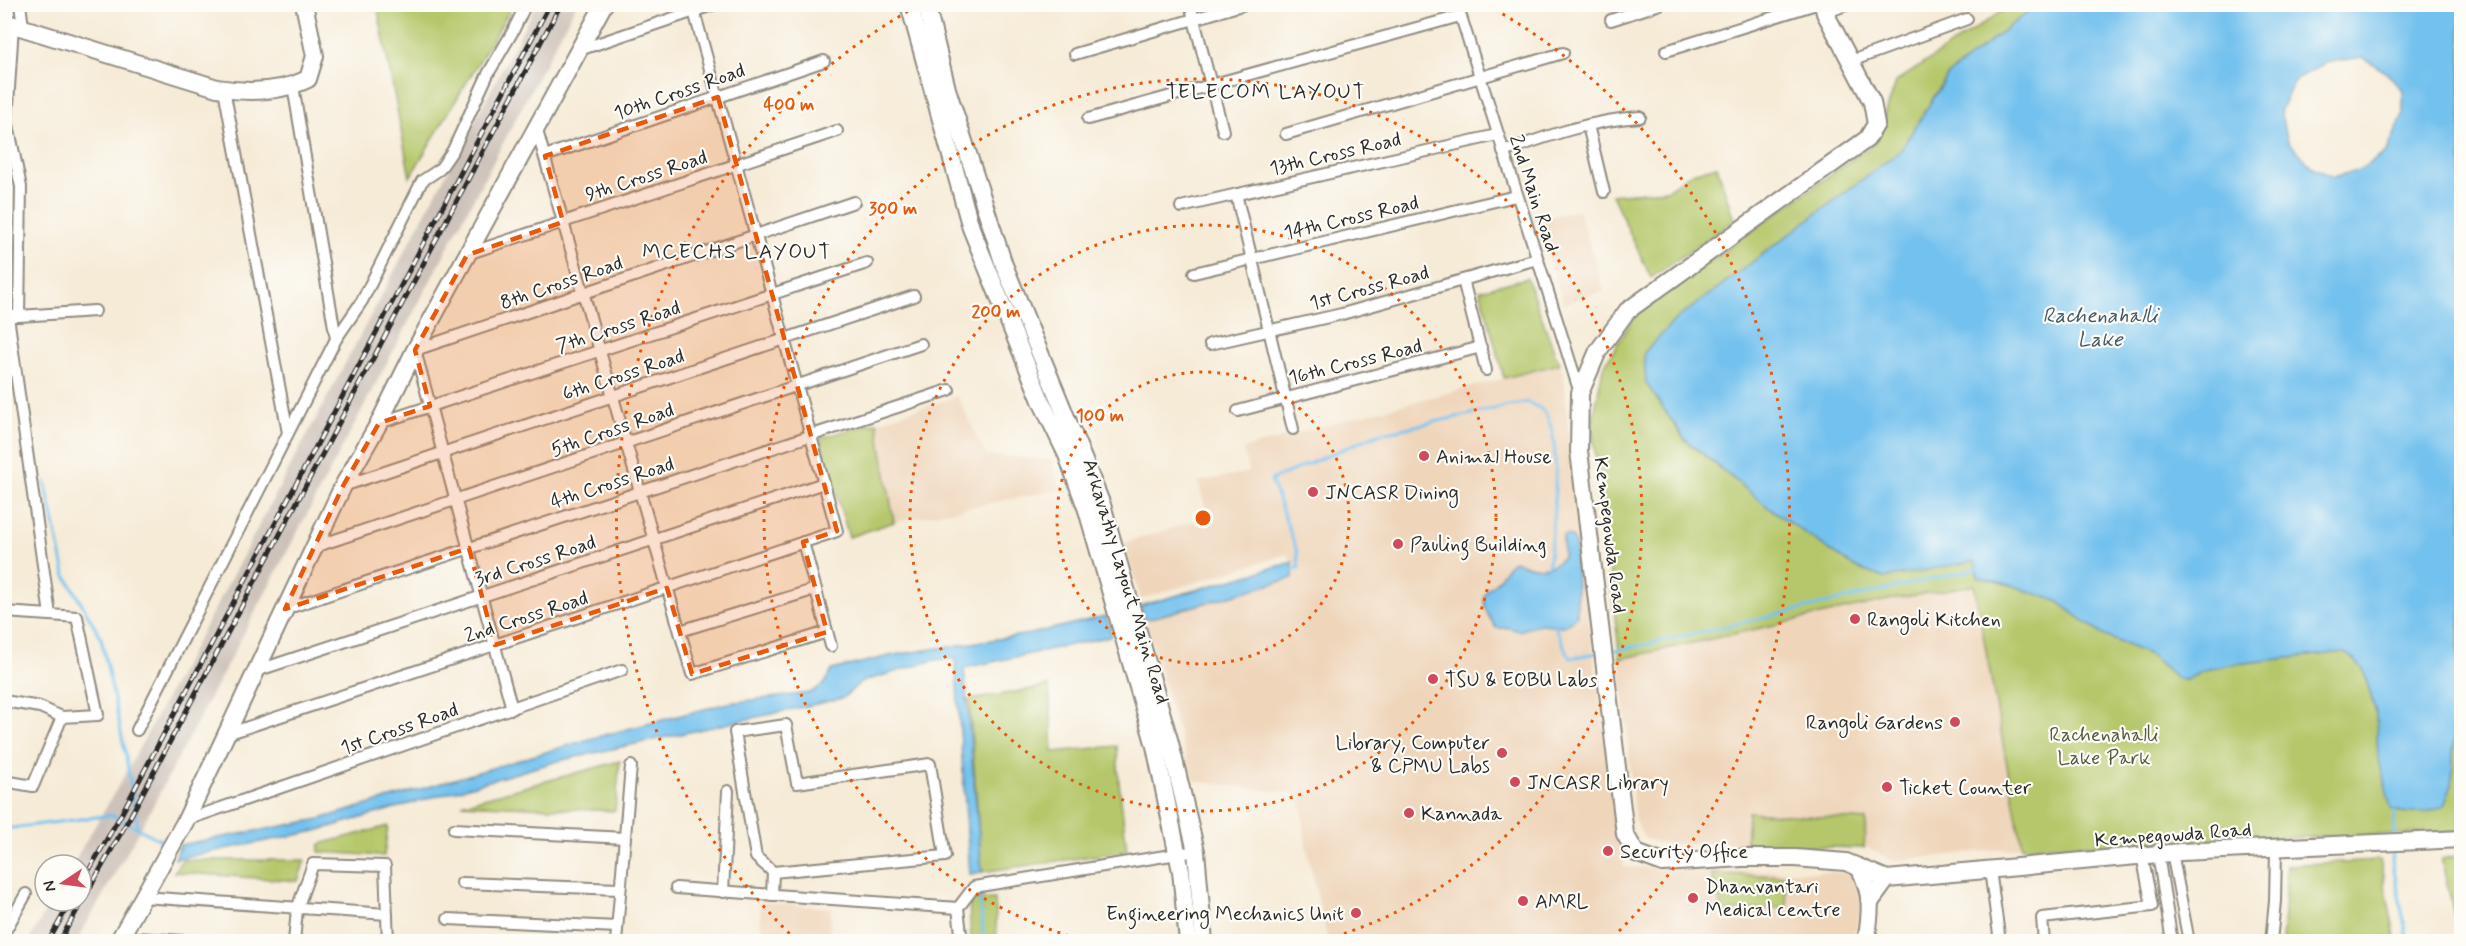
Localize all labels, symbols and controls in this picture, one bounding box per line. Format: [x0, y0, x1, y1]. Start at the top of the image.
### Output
street label: 10th Cross Road [610, 57, 749, 128]
district label: TELECOM LAYOUT [1166, 78, 1366, 106]
text: 400 m [764, 93, 814, 117]
street label: 13th Cross Road [1267, 126, 1404, 183]
street label: 2nd Main Road [1502, 131, 1565, 256]
street label: 9th Cross Road [582, 144, 711, 209]
street label: 14th Cross Road [1281, 190, 1422, 247]
text: 300 m [869, 197, 917, 221]
district label: MCECHS LAYOUT [642, 238, 832, 266]
street label: 8th Cross Road [497, 250, 626, 317]
street label: 1st Cross Road [1307, 260, 1432, 317]
street label: 7th Cross Road [553, 295, 684, 360]
text: 200 m [971, 300, 1021, 324]
water label: Rachenahalli Lake [2043, 302, 2160, 354]
street label: 16th Cross Road [1286, 333, 1425, 392]
street label: 6th Cross Road [559, 343, 688, 408]
street label: 5th Cross Road [547, 397, 678, 464]
text: 100 m [1076, 404, 1124, 428]
place label: Animal House [1436, 444, 1552, 471]
marker: Animal House [1417, 449, 1431, 463]
street label: 4th Cross Road [547, 451, 678, 516]
street label: Arkavathy Layout Main Road [1075, 455, 1176, 707]
street label: Kempegowda Road [1587, 455, 1632, 615]
place label: JNCASR Dining [1325, 480, 1459, 508]
marker: JNCASR Dining [1306, 485, 1320, 499]
centre of rings [1193, 508, 1213, 528]
street label: 3rd Cross Road [471, 529, 599, 594]
place label: Pauling Building [1410, 532, 1547, 561]
marker: Pauling Building [1391, 537, 1405, 551]
street label: 2nd Cross Road [461, 585, 592, 650]
place label: Rangoli Kitchen [1867, 607, 2001, 635]
marker: Rangoli Kitchen [1848, 612, 1862, 626]
place label: TSU & EOBU Labs [1445, 667, 1598, 694]
marker: TSU & EOBU Labs [1426, 672, 1440, 686]
street label: 1st Cross Road [337, 697, 462, 762]
place label: Rangoli Gardens [1806, 710, 1943, 738]
marker: Rangoli Gardens [1948, 715, 1962, 729]
park label: Rachenahalli Lake Park [2049, 722, 2159, 772]
place label: Library, Computer & CPMU Labs [1335, 730, 1490, 780]
marker: Library, Computer & CPMU Labs [1495, 746, 1509, 760]
place label: JNCASR Library [1527, 770, 1669, 797]
marker: JNCASR Library [1508, 775, 1522, 789]
place label: Ticket Counter [1899, 775, 2032, 802]
marker: Ticket Counter [1880, 780, 1894, 794]
place label: Kannada [1421, 801, 1503, 828]
marker: Kannada [1402, 806, 1416, 820]
street label: Kempegowda Road [2094, 817, 2253, 854]
place label: Security Office [1620, 839, 1748, 866]
marker: Security Office [1601, 844, 1615, 858]
north arrow [33, 853, 93, 913]
place label: Dhanvantari Medical centre [1705, 874, 1841, 924]
text: N [38, 878, 61, 894]
place label: AMRL [1535, 889, 1589, 916]
marker: Dhanvantari Medical centre [1686, 891, 1700, 905]
marker: AMRL [1516, 894, 1530, 908]
place label: Engineering Mechanics Unit [1106, 901, 1344, 930]
marker: Engineering Mechanics Unit [1349, 906, 1363, 920]

